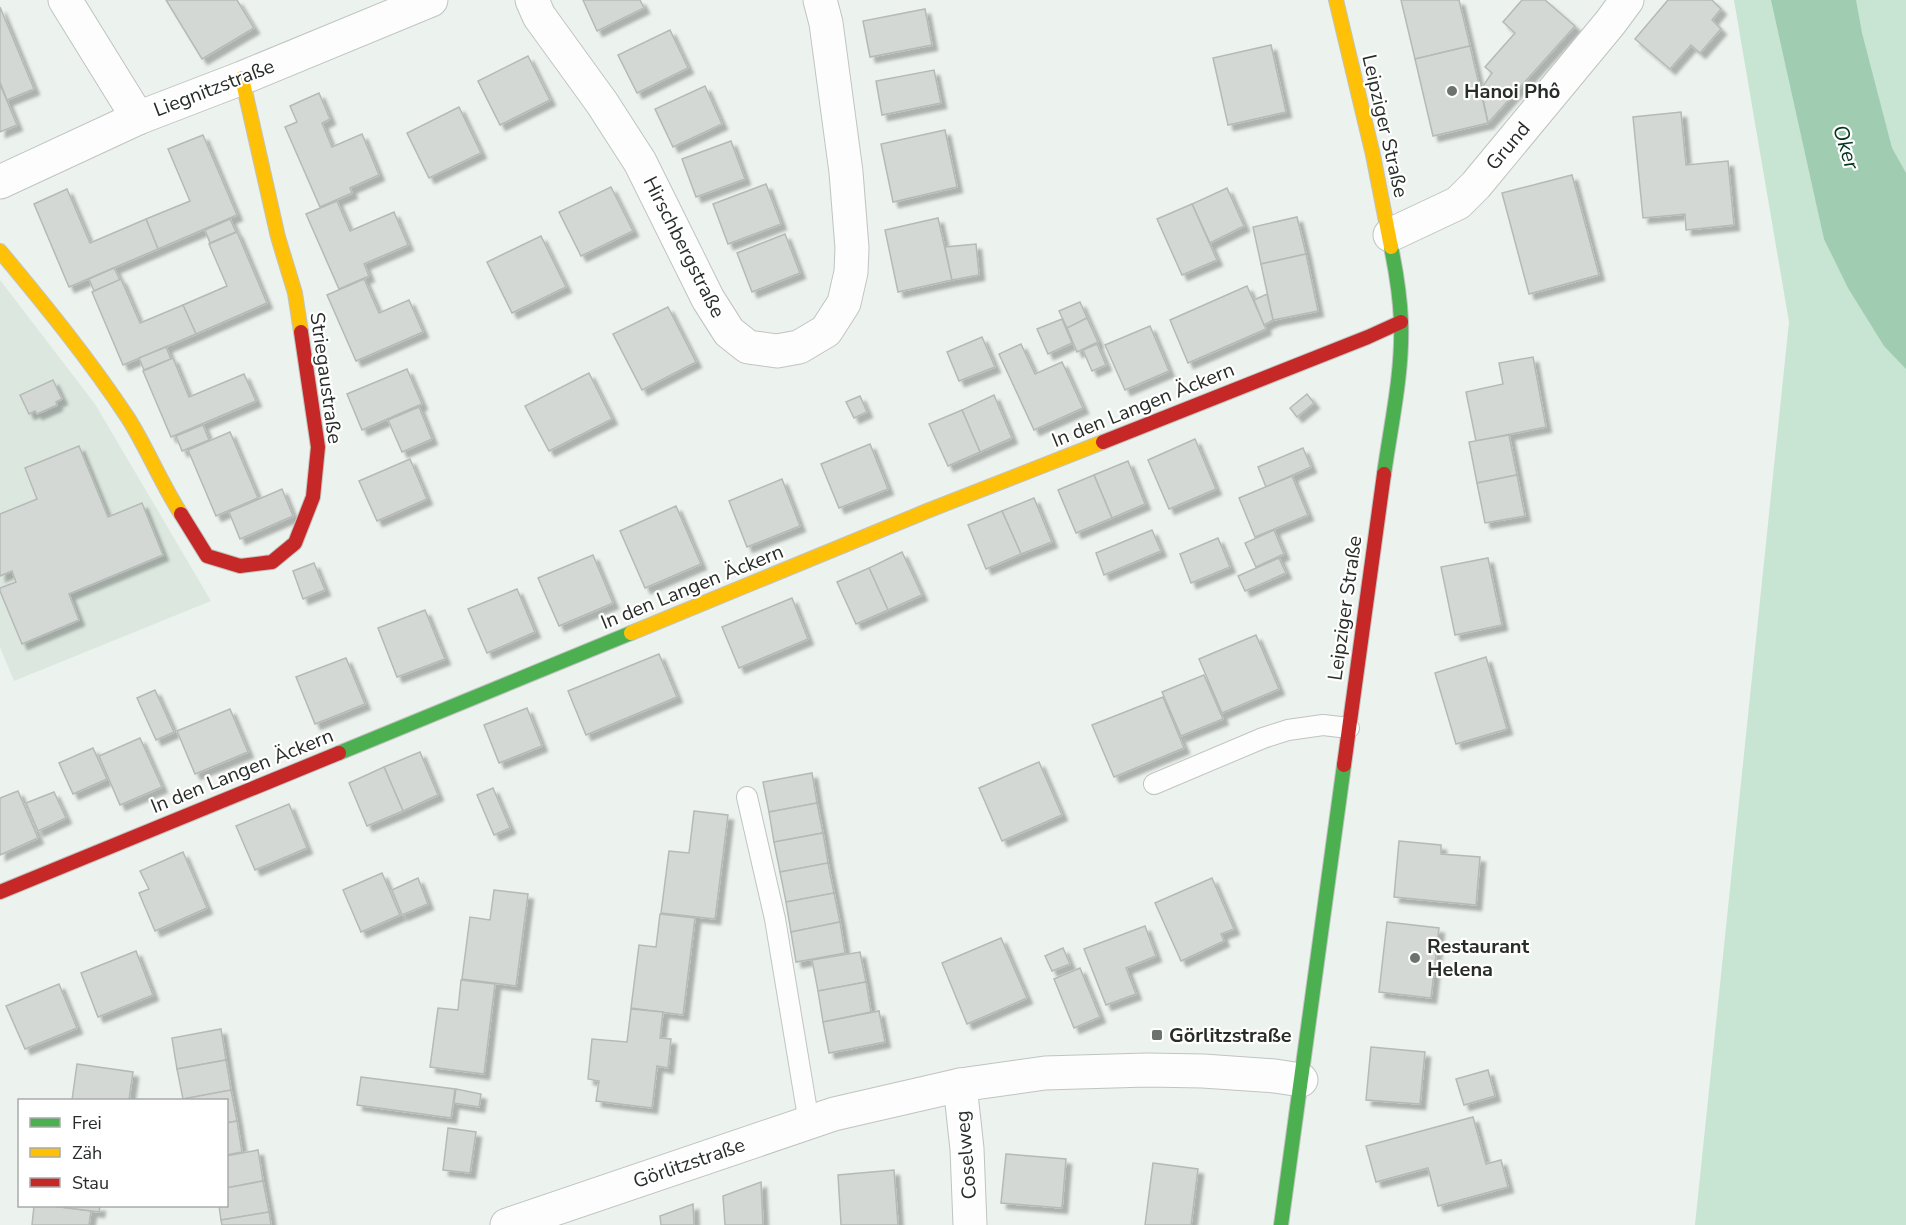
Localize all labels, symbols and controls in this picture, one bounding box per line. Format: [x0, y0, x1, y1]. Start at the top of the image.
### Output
street label: Leipziger Straße [1355, 52, 1415, 200]
street label: Liegnitzstraße [150, 53, 278, 123]
place label: Hanoi Phô [1464, 78, 1560, 105]
marker: Hanoi Phô [1445, 84, 1459, 98]
street label: Grund [1480, 116, 1536, 176]
water label: Oker [1826, 121, 1866, 173]
street label: Hirschbergstraße [637, 172, 731, 322]
street label: Striegaustraße [303, 311, 349, 445]
street label: In den Langen Äckern [1048, 356, 1238, 454]
street label: Leipziger Straße [1321, 534, 1369, 682]
street label: In den Langen Äckern [597, 538, 787, 636]
street label: In den Langen Äckern [147, 722, 337, 820]
place label: Restaurant Helena [1427, 933, 1530, 983]
marker: Restaurant Helena [1408, 951, 1422, 965]
place label: Görlitzstraße [1169, 1022, 1292, 1049]
marker: Görlitzstraße [1150, 1028, 1164, 1042]
legend [18, 1099, 228, 1207]
street label: Coselweg [949, 1110, 983, 1200]
text: Frei [72, 1111, 102, 1135]
street label: Görlitzstraße [629, 1131, 749, 1195]
text: Zäh [72, 1141, 102, 1165]
text: Stau [72, 1171, 109, 1195]

